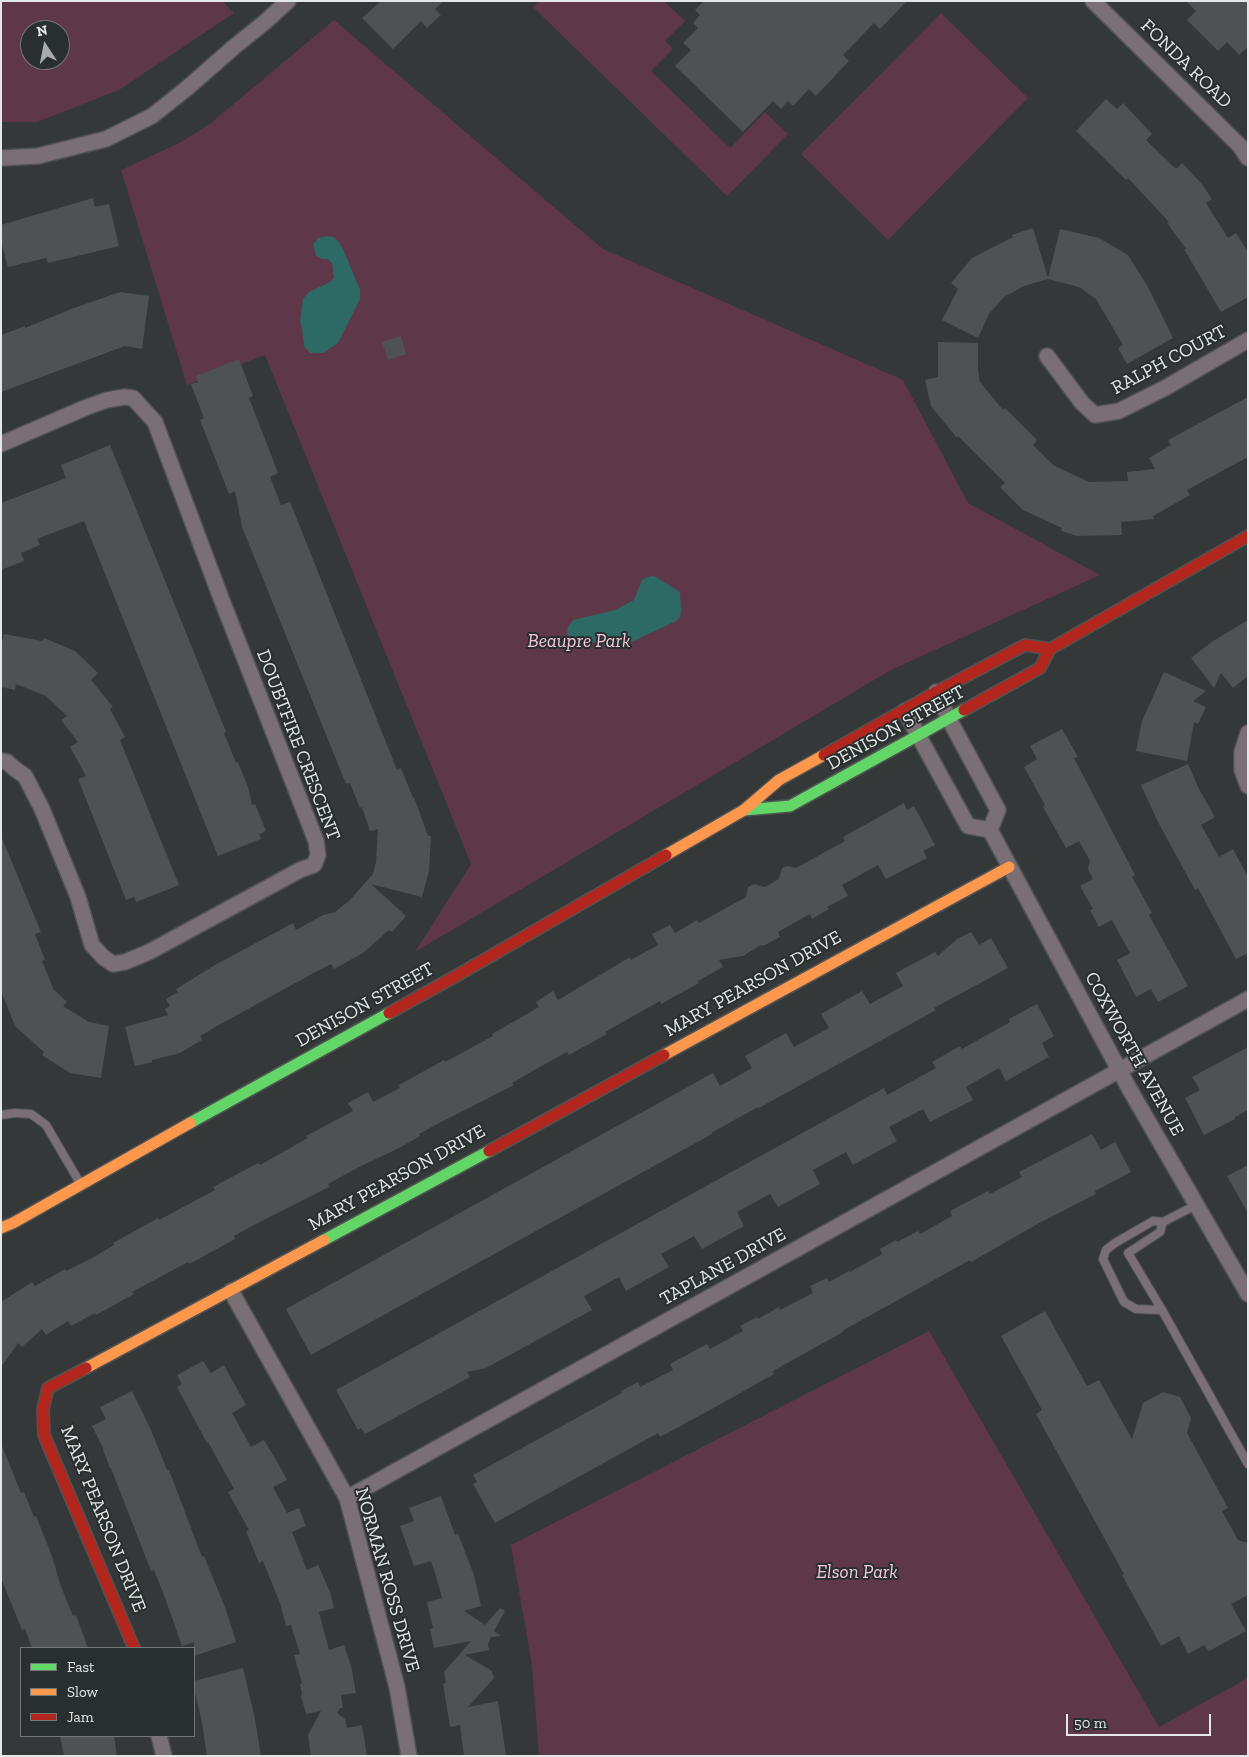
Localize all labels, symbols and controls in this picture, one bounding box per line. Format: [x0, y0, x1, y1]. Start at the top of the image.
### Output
street label: FONDA ROAD [1136, 15, 1236, 113]
north arrow [20, 20, 70, 70]
text: N [35, 21, 49, 40]
street label: RALPH COURT [1108, 320, 1230, 400]
park label: Beaupre Park [528, 631, 630, 653]
street label: DOUBTFIRE CRESCENT [251, 646, 345, 844]
street label: DENISON STREET [823, 681, 969, 775]
street label: MARY PEARSON DRIVE [661, 926, 845, 1042]
street label: DENISON STREET [292, 958, 438, 1052]
street label: COXWORTH AVENUE [1079, 968, 1189, 1140]
street label: MARY PEARSON DRIVE [305, 1120, 489, 1236]
street label: TAPLANE DRIVE [656, 1223, 790, 1311]
street label: MARY PEARSON DRIVE [55, 1423, 151, 1615]
street label: NORMAN ROSS DRIVE [350, 1485, 424, 1675]
park label: Elson Park [816, 1562, 898, 1584]
legend [20, 1647, 195, 1737]
text: Fast [67, 1658, 95, 1676]
text: Slow [67, 1683, 98, 1701]
scale bar [1069, 1704, 1214, 1736]
text: Jam [67, 1708, 94, 1726]
text: 50 m [1074, 1714, 1107, 1732]

